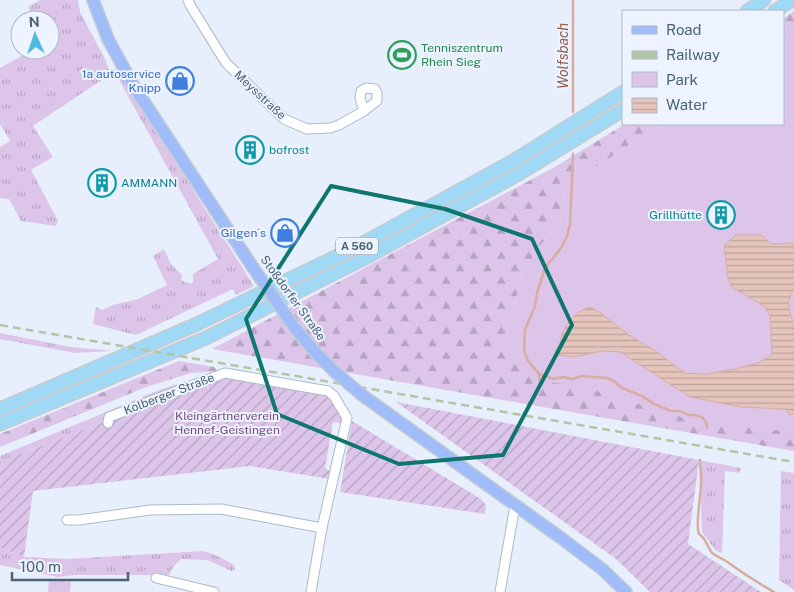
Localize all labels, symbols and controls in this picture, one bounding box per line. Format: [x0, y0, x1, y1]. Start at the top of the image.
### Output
north arrow [10, 10, 60, 60]
legend [622, 10, 784, 125]
text: N [28, 14, 40, 30]
text: Road [666, 21, 702, 38]
water label: Wolfsbach [555, 23, 571, 89]
sports icon: Tenniszentrum Rhein Sieg [387, 40, 417, 70]
place label: Tenniszentrum Rhein Sieg [421, 41, 503, 69]
text: Railway [666, 46, 720, 63]
shop icon: 1a autoservice Knipp [165, 66, 195, 96]
place label: 1a autoservice Knipp [82, 67, 161, 95]
street label: Meysstraße [231, 68, 289, 122]
text: Park [666, 71, 698, 88]
text: Water [666, 96, 708, 113]
building icon: bofrost [235, 135, 265, 165]
place label: bofrost [269, 143, 310, 157]
building icon: AMMANN [87, 168, 117, 198]
place label: AMMANN [121, 176, 177, 190]
building icon: Grillhütte [706, 200, 736, 230]
place label: Grillhütte [649, 208, 702, 222]
shop icon: Gilgen´s [270, 218, 300, 248]
place label: Gilgen´s [221, 226, 266, 240]
road number: A 560 [336, 238, 378, 255]
street label: Stoßdorfer Straße [258, 253, 329, 343]
street label: Kolberger Straße [122, 370, 216, 418]
park label: Kleingärtnerverein Hennef-Geistingen [174, 409, 280, 437]
scale bar [12, 550, 129, 582]
text: 100 m [20, 558, 61, 575]

